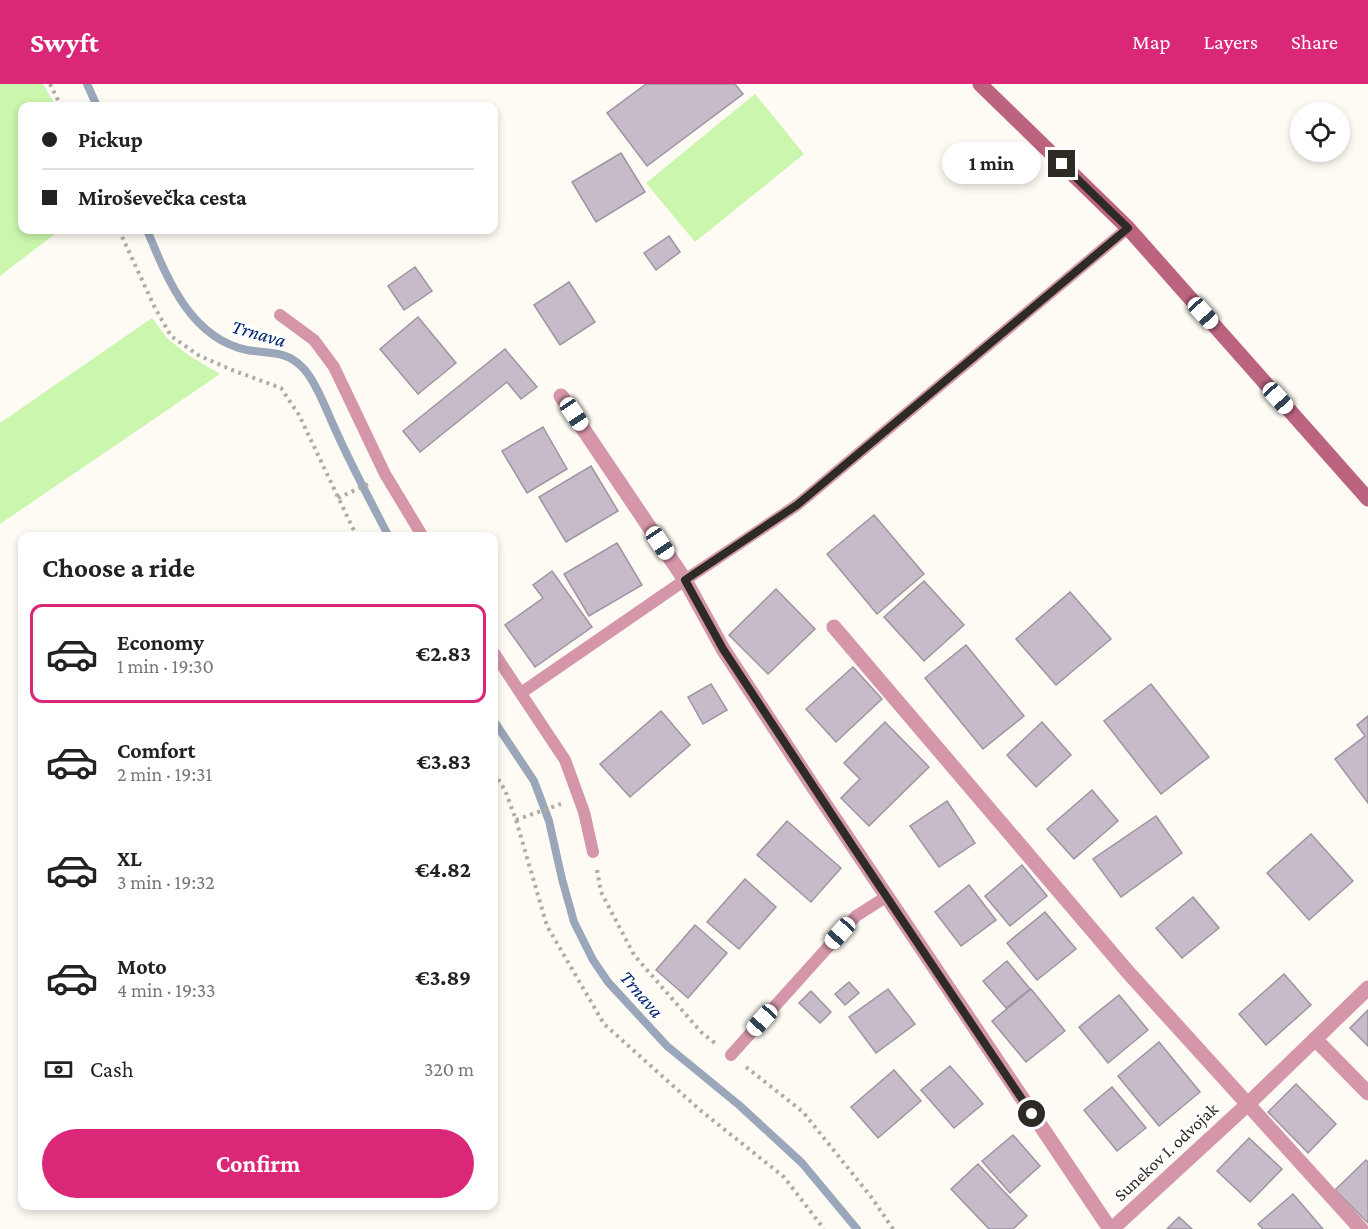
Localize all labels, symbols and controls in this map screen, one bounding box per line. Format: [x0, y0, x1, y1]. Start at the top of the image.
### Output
text: Swyft [30, 27, 99, 58]
text: Map [1132, 30, 1171, 54]
text: Layers [1204, 30, 1258, 54]
text: Share [1291, 30, 1338, 54]
map controls [1290, 102, 1350, 162]
button: locate [1290, 102, 1350, 162]
text: Pickup [78, 127, 143, 152]
callout: 1 min [942, 143, 1041, 185]
route end [1048, 150, 1075, 177]
text: 1 min [969, 152, 1014, 174]
text: Miroševečka cesta [78, 185, 247, 210]
car [1184, 294, 1222, 332]
water label: Trnava [229, 315, 289, 351]
car [1259, 379, 1297, 417]
car [556, 394, 592, 434]
car [642, 523, 678, 563]
text: Choose a ride [42, 553, 195, 583]
icon: car [45, 627, 99, 681]
text: Economy [117, 630, 204, 655]
text: €2.83 [416, 641, 471, 666]
text: 1 min · 19:30 [117, 655, 214, 677]
icon: car [45, 735, 99, 789]
text: Comfort [117, 738, 195, 763]
text: €3.83 [416, 749, 471, 774]
text: 2 min · 19:31 [117, 763, 212, 785]
icon: car [45, 843, 99, 897]
text: XL [117, 846, 142, 871]
text: €4.82 [415, 857, 471, 882]
text: 3 min · 19:32 [117, 871, 215, 893]
car [821, 914, 859, 952]
icon: car [45, 951, 99, 1005]
text: Moto [117, 954, 167, 979]
text: €3.89 [415, 965, 471, 990]
water label: Trnava [616, 966, 668, 1022]
text: 4 min · 19:33 [117, 979, 216, 1001]
car [743, 1001, 781, 1039]
icon: cash [42, 1053, 75, 1086]
text: Cash [90, 1057, 134, 1082]
text: 320 m [424, 1058, 474, 1080]
street label: Sunekov I. odvojak [1110, 1099, 1223, 1206]
route start [1018, 1100, 1045, 1127]
button: Confirm [42, 1129, 474, 1198]

